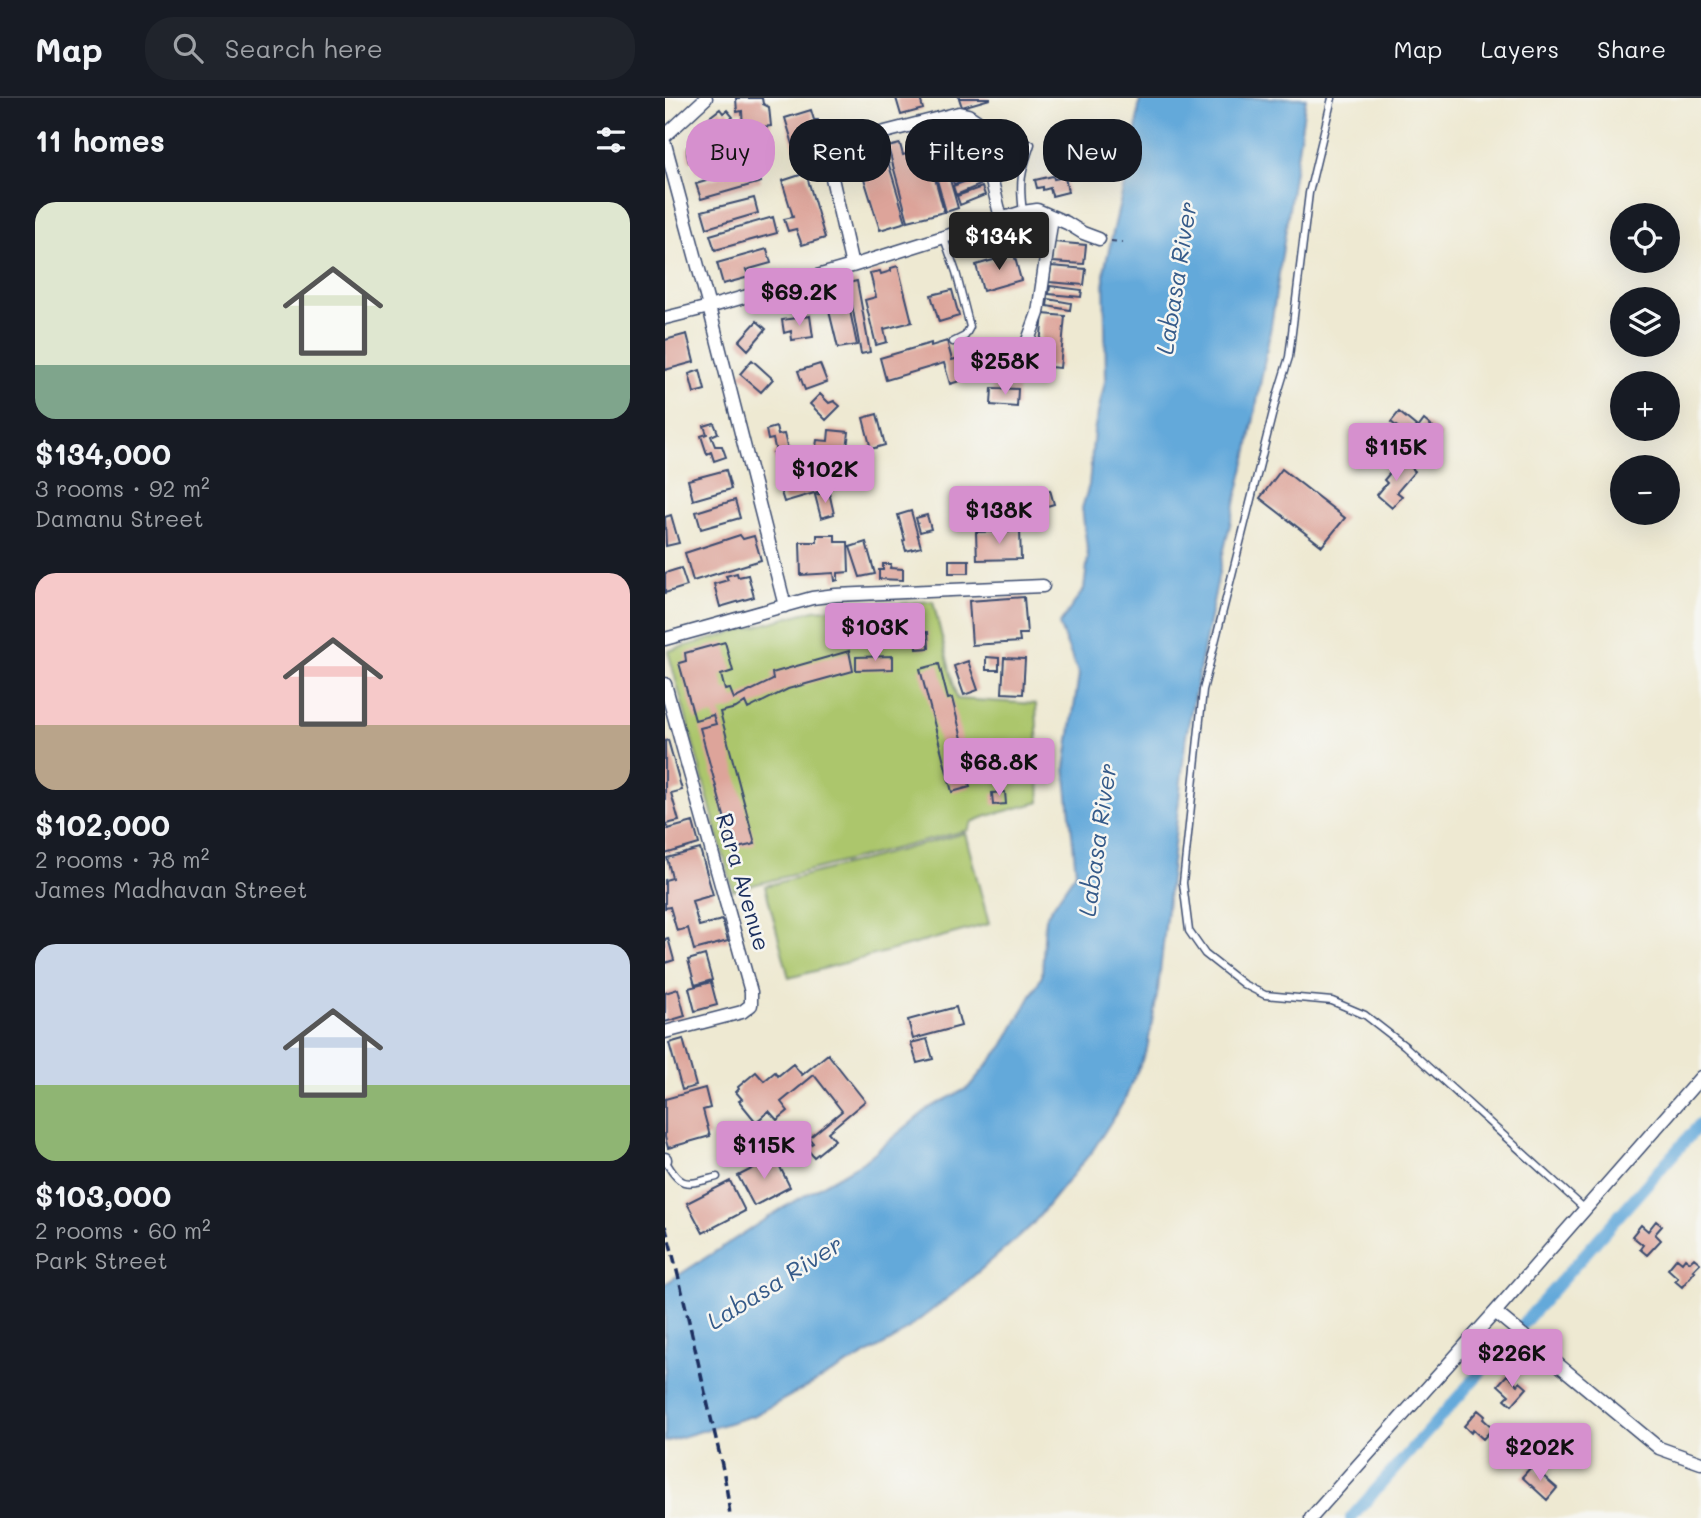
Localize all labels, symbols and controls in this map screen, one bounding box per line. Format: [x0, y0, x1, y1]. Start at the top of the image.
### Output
search box [145, 17, 635, 80]
text: Map [35, 27, 103, 70]
icon: search [169, 29, 207, 67]
text: Search here [225, 31, 383, 65]
text: Map [1394, 33, 1442, 64]
text: Layers [1480, 33, 1559, 64]
text: Share [1597, 33, 1666, 64]
chip: Buy [686, 119, 775, 182]
chip: Rent [789, 119, 891, 182]
chip: Filters [905, 119, 1029, 182]
chip: New [1043, 119, 1142, 182]
text: 11 homes [35, 120, 165, 160]
icon: filters [592, 121, 630, 159]
water label: Labasa River [1148, 199, 1203, 356]
map controls [1610, 203, 1680, 525]
button: locate [1610, 203, 1680, 273]
pin: $134K [950, 212, 1048, 272]
text: $134K [965, 220, 1033, 250]
icon: home [270, 248, 396, 374]
pin: $69.2K [742, 268, 856, 328]
text: $69.2K [760, 276, 838, 306]
button: layers [1610, 287, 1680, 357]
pin: $258K [956, 338, 1054, 397]
text: $258K [970, 345, 1040, 375]
button: + [1610, 371, 1680, 441]
pin: $115K [1347, 424, 1445, 483]
text: $115K [1364, 431, 1428, 461]
text: $134,000 [35, 433, 171, 473]
pin: $102K [776, 446, 874, 505]
text: $102K [791, 453, 859, 483]
button: − [1610, 455, 1680, 525]
text: 3 rooms · 92 m² [35, 473, 210, 503]
pin: $138K [950, 486, 1048, 546]
text: $138K [965, 494, 1033, 524]
text: Damanu Street [35, 503, 204, 533]
pin: $103K [826, 603, 924, 663]
text: $103K [841, 611, 909, 641]
icon: home [270, 619, 396, 745]
pin: $68.8K [942, 738, 1056, 798]
text: $68.8K [960, 746, 1038, 776]
water label: Labasa River [1070, 761, 1123, 918]
text: $102,000 [35, 804, 170, 844]
street label: Rara Avenue [710, 809, 778, 954]
text: 2 rooms · 78 m² [35, 844, 209, 874]
text: James Madhavan Street [35, 874, 307, 904]
icon: home [270, 990, 396, 1116]
pin: $115K [715, 1122, 813, 1181]
text: $115K [732, 1129, 796, 1159]
text: $103,000 [35, 1175, 171, 1215]
text: 2 rooms · 60 m² [35, 1215, 211, 1245]
water label: Labasa River [700, 1228, 848, 1336]
text: Park Street [35, 1245, 168, 1275]
pin: $226K [1463, 1330, 1561, 1389]
text: $226K [1478, 1337, 1546, 1367]
pin: $202K [1491, 1424, 1589, 1483]
text: $202K [1505, 1431, 1575, 1461]

